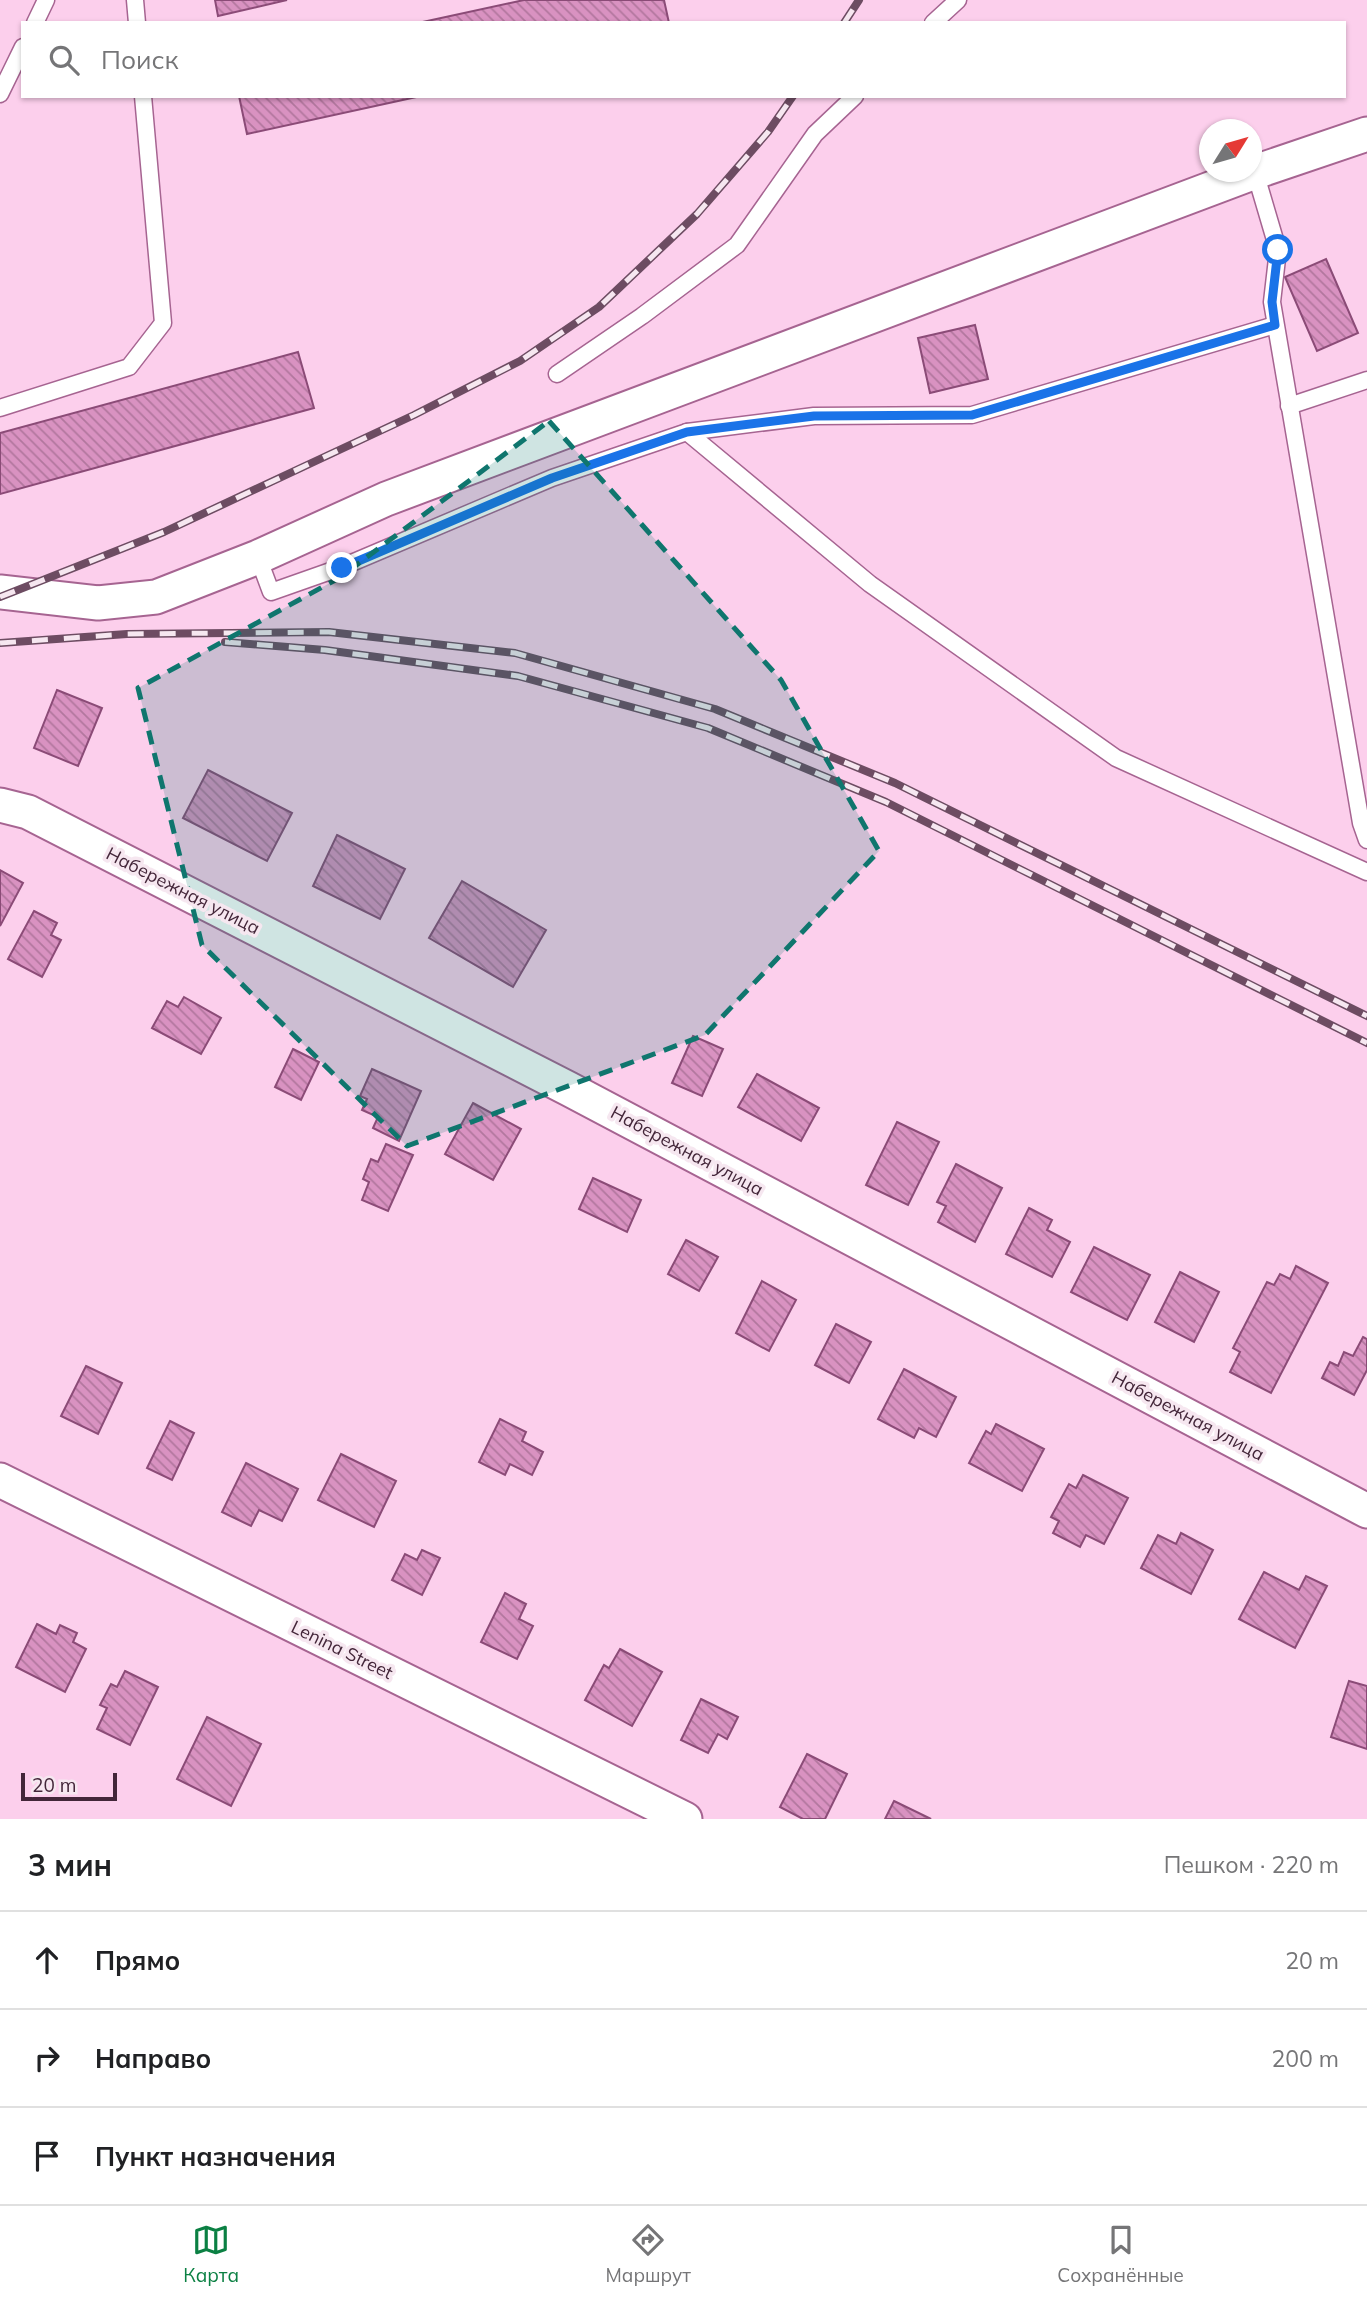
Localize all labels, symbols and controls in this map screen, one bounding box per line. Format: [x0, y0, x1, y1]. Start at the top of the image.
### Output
search box [21, 21, 1346, 98]
icon: search [45, 41, 83, 79]
text: Поиск [101, 43, 179, 76]
north arrow [1199, 119, 1262, 182]
route start [1262, 234, 1293, 265]
route end [326, 552, 357, 583]
street label: Набережная улица [102, 842, 264, 939]
street label: Набережная улица [607, 1101, 767, 1201]
street label: Набережная улица [1108, 1366, 1268, 1466]
street label: Lenina Street [288, 1615, 397, 1684]
scale bar [21, 1770, 117, 1802]
text: 20 m [32, 1773, 76, 1797]
text: 3 мин [28, 1846, 112, 1884]
text: Пешком · 220 m [1164, 1850, 1339, 1879]
icon: ahead [28, 1941, 66, 1979]
text: Прямо [95, 1944, 180, 1977]
text: 20 m [1285, 1946, 1339, 1975]
icon: right [28, 2039, 66, 2077]
text: Направо [95, 2042, 211, 2075]
text: 200 m [1271, 2044, 1339, 2073]
icon: arrive [28, 2137, 66, 2175]
text: Пункт назначения [95, 2140, 336, 2173]
tab: Карта [183, 2221, 239, 2287]
tab: Маршрут [605, 2221, 691, 2287]
tab: Сохранённые [1057, 2221, 1184, 2287]

